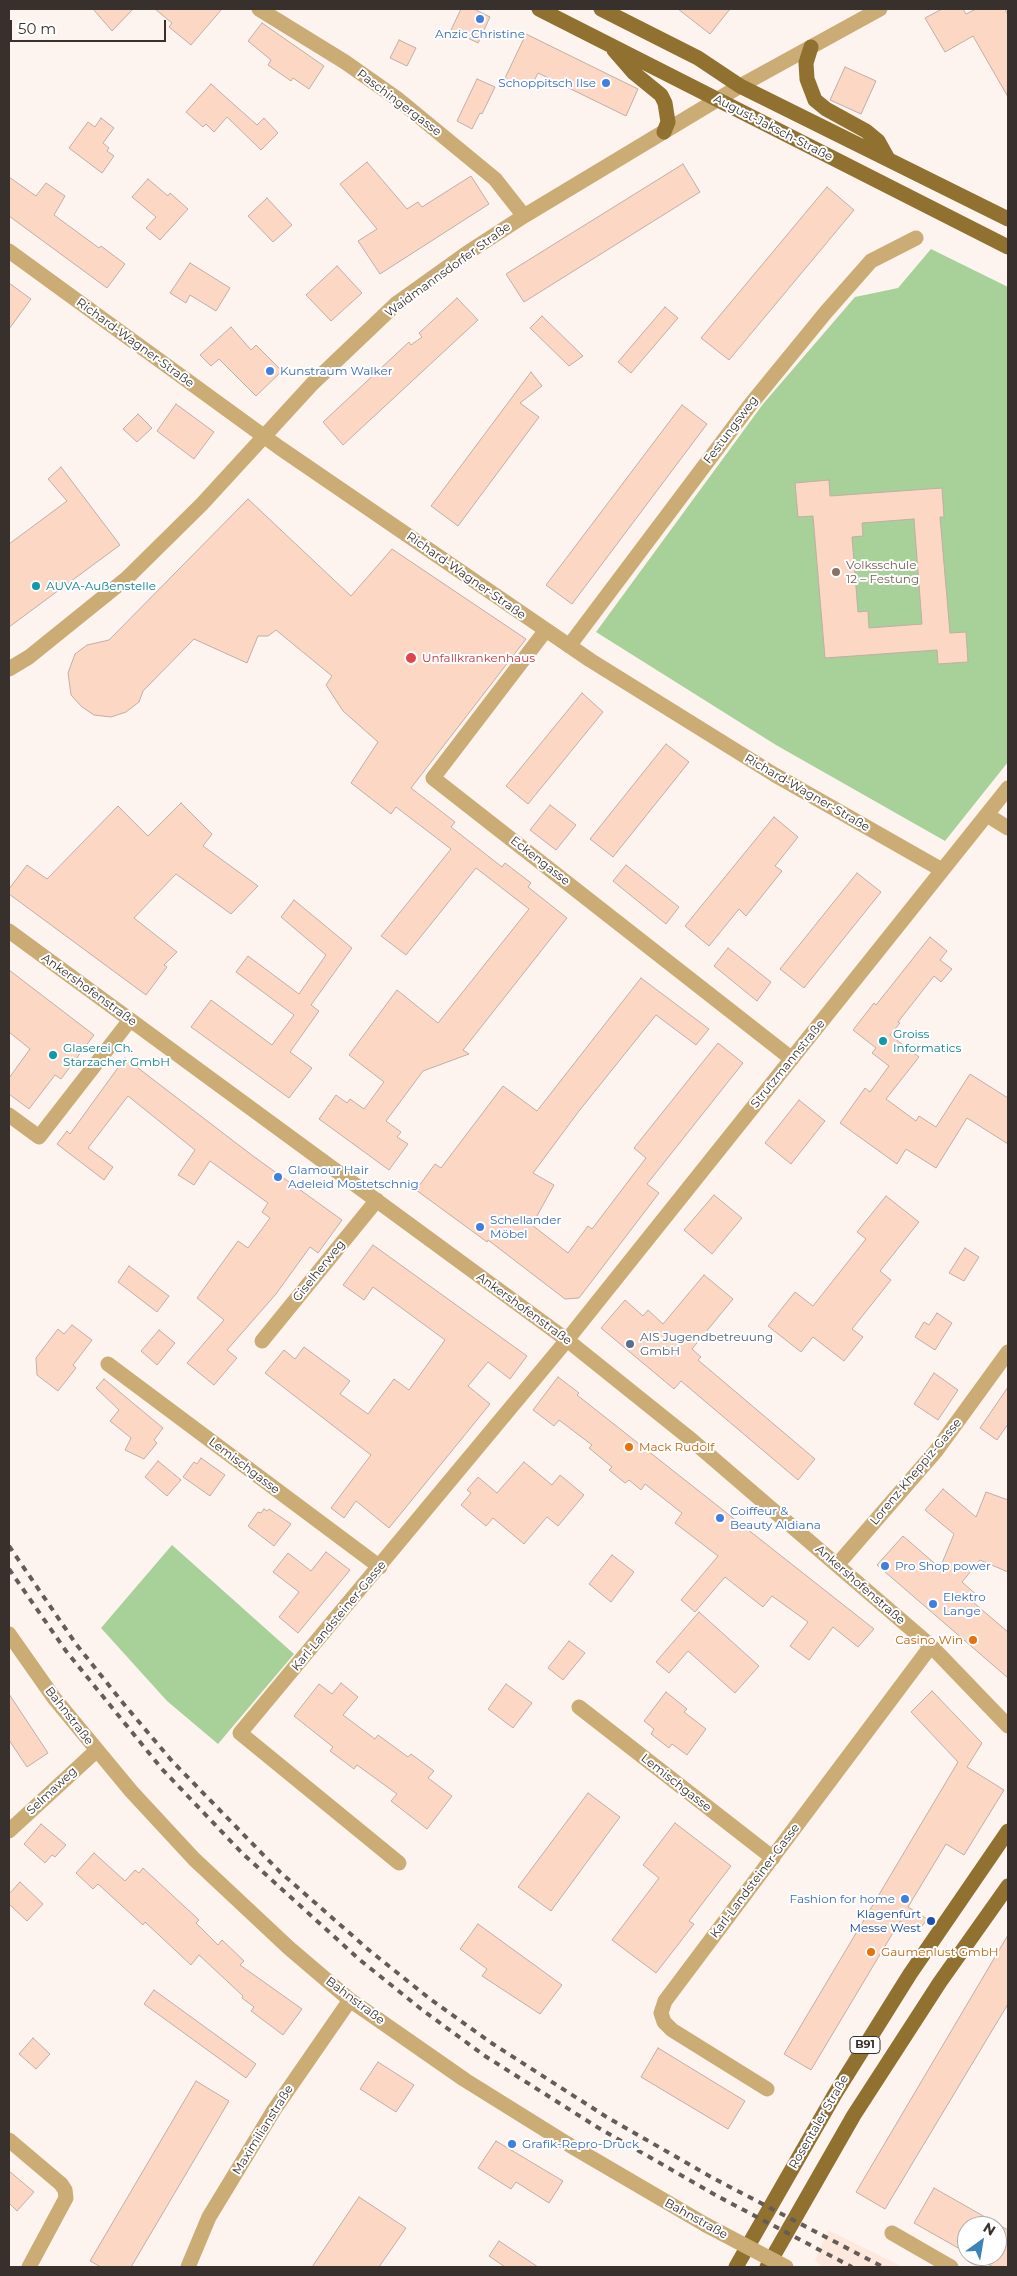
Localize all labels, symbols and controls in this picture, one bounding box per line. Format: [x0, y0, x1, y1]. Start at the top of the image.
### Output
scale bar [12, 10, 169, 42]
marker: Anzic Christine [474, 13, 486, 25]
text: 50 m [18, 19, 56, 38]
place label: Anzic Christine [435, 27, 525, 41]
street label: Paschingergasse [354, 67, 444, 139]
place label: Schoppitsch Ilse [498, 76, 596, 90]
marker: Schoppitsch Ilse [600, 77, 612, 89]
street label: August-Jaksch-Straße [711, 92, 835, 164]
street label: Waidmannsdorfer Straße [382, 220, 514, 320]
street label: Richard-Wagner-Straße [73, 295, 197, 391]
place label: Kunstraum Walker [280, 364, 393, 378]
marker: Kunstraum Walker [264, 365, 276, 377]
street label: Festungsweg [701, 393, 761, 467]
street label: Richard-Wagner-Straße [404, 529, 528, 623]
place label: Volksschule 12 – Festung [846, 558, 919, 586]
marker: Volksschule 12 – Festung [830, 566, 842, 578]
place label: AUVA-Außenstelle [46, 579, 156, 593]
marker: AUVA-Außenstelle [30, 580, 42, 592]
marker: Unfallkrankenhaus [404, 651, 418, 665]
place label: Unfallkrankenhaus [422, 651, 535, 665]
street label: Richard-Wagner-Straße [742, 751, 872, 835]
street label: Eckengasse [508, 833, 572, 889]
street label: Ankershofenstraße [39, 951, 139, 1029]
street label: Strutzmannstraße [748, 1017, 828, 1111]
place label: Groiss Informatics [893, 1027, 961, 1055]
marker: Groiss Informatics [877, 1035, 889, 1047]
place label: Glaserei Ch. Starzacher GmbH [63, 1041, 170, 1069]
marker: Glaserei Ch. Starzacher GmbH [47, 1049, 59, 1061]
place label: Glamour Hair Adeleid Mostetschnig [288, 1163, 419, 1191]
marker: Glamour Hair Adeleid Mostetschnig [272, 1171, 284, 1183]
place label: Schellander Möbel [490, 1213, 561, 1241]
marker: Schellander Möbel [474, 1221, 486, 1233]
street label: Giselherweg [290, 1237, 348, 1305]
street label: Ankershofenstraße [474, 1270, 574, 1348]
place label: AIS Jugendbetreuung GmbH [640, 1330, 773, 1358]
marker: AIS Jugendbetreuung GmbH [624, 1338, 636, 1350]
street label: Lorenz-Kheppiz-Gasse [867, 1416, 965, 1528]
street label: Lemischgasse [206, 1435, 282, 1497]
place label: Mack Rudolf [639, 1440, 714, 1454]
marker: Mack Rudolf [623, 1441, 635, 1453]
place label: Coiffeur & Beauty Aldiana [730, 1504, 821, 1532]
marker: Coiffeur & Beauty Aldiana [714, 1512, 726, 1524]
street label: Ankershofenstraße [812, 1542, 908, 1628]
street label: Karl-Landsteiner-Gasse [289, 1558, 389, 1674]
place label: Pro Shop power [895, 1559, 991, 1573]
marker: Pro Shop power [879, 1560, 891, 1572]
place label: Elektro Lange [943, 1590, 986, 1618]
marker: Elektro Lange [927, 1598, 939, 1610]
place label: Casino Win [895, 1633, 963, 1647]
marker: Casino Win [967, 1634, 979, 1646]
street label: Bahnstraße [42, 1684, 96, 1748]
street label: Lemischgasse [638, 1751, 714, 1815]
street label: Selmaweg [24, 1764, 80, 1818]
street label: Karl-Landsteiner-Gasse [707, 1821, 803, 1941]
place label: Fashion for home [790, 1892, 895, 1906]
marker: Fashion for home [899, 1893, 911, 1905]
place label: Klagenfurt Messe West [850, 1907, 921, 1935]
marker: Klagenfurt Messe West [925, 1915, 937, 1927]
place label: Gaumenlust GmbH [881, 1945, 999, 1959]
marker: Gaumenlust GmbH [865, 1946, 877, 1958]
street label: Bahnstraße [323, 1974, 387, 2028]
road number: B91 [850, 2036, 880, 2054]
street label: Rosentaler Straße [786, 2072, 852, 2172]
street label: Maximilianstraße [230, 2082, 296, 2178]
place label: Grafik-Repro-Druck [522, 2137, 639, 2151]
marker: Grafik-Repro-Druck [506, 2138, 518, 2150]
street label: Bahnstraße [662, 2196, 730, 2242]
north arrow [957, 2216, 1007, 2266]
text: N [980, 2218, 999, 2240]

